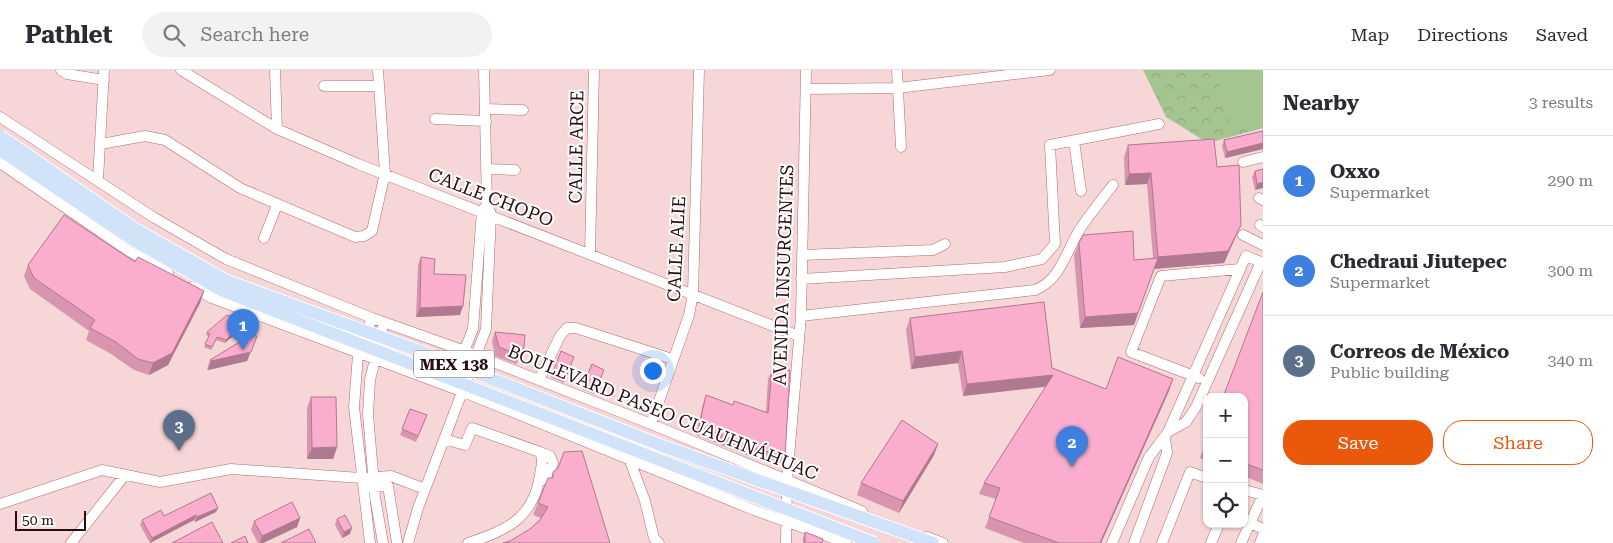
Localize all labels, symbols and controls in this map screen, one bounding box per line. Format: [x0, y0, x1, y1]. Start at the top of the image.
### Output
search box [142, 12, 492, 57]
text: Pathlet [25, 21, 112, 49]
icon: search [160, 21, 188, 49]
text: Search here [200, 23, 309, 46]
text: Map [1351, 24, 1389, 45]
text: Directions [1417, 24, 1508, 45]
text: Saved [1536, 24, 1588, 45]
street label: CALLE ARCE [565, 90, 587, 204]
text: Nearby [1283, 91, 1359, 115]
text: 3 results [1529, 93, 1593, 112]
text: Oxxo [1330, 160, 1380, 183]
street label: CALLE CHOPO [425, 163, 557, 231]
street label: AVENIDA INSURGENTES [769, 164, 797, 386]
text: 1 [1295, 171, 1303, 190]
text: 290 m [1547, 171, 1593, 190]
text: Supermarket [1330, 183, 1430, 202]
street label: CALLE ALIE [663, 196, 689, 302]
text: Chedraui Jiutepec [1330, 250, 1507, 273]
text: 2 [1295, 261, 1303, 280]
text: 300 m [1547, 261, 1593, 280]
text: Supermarket [1330, 273, 1430, 292]
pin: 1 [227, 309, 259, 350]
street label: BOULEVARD PASEO CUAUHNÁHUAC [505, 340, 821, 484]
text: Correos de México [1330, 340, 1509, 363]
road number: MEX 138 [414, 350, 494, 378]
text: 3 [1295, 351, 1303, 370]
text: 340 m [1547, 351, 1593, 370]
your location [640, 358, 666, 384]
text: Public building [1330, 363, 1449, 382]
map controls [1203, 393, 1248, 528]
button: + [1203, 393, 1248, 438]
pin: 3 [163, 410, 195, 451]
button: Save [1283, 420, 1433, 465]
button: Share [1443, 420, 1593, 465]
pin: 2 [1056, 426, 1088, 467]
button: − [1203, 438, 1248, 483]
button: locate [1203, 483, 1248, 528]
scale bar [15, 508, 86, 531]
text: 50 m [22, 512, 54, 528]

